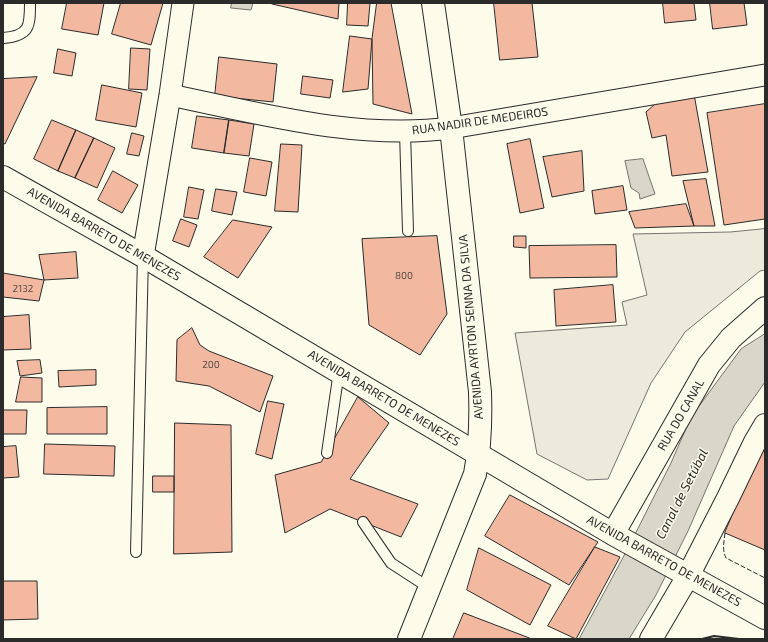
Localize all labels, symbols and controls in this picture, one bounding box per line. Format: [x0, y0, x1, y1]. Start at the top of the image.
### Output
street label: RUA NADIR DE MEDEIROS [411, 104, 549, 138]
street label: AVENIDA BARRETO DE MENEZES [25, 184, 183, 284]
street label: AVENIDA AYRTON SENNA DA SILVA [456, 234, 486, 420]
house number: 800 [395, 270, 413, 282]
house number: 2132 [13, 283, 33, 295]
street label: AVENIDA BARRETO DE MENEZES [305, 347, 463, 449]
house number: 200 [202, 359, 220, 371]
street label: RUA DO CANAL [655, 377, 707, 453]
water label: Canal de Setúbal [653, 446, 711, 542]
street label: AVENIDA BARRETO DE MENEZES [584, 512, 744, 610]

